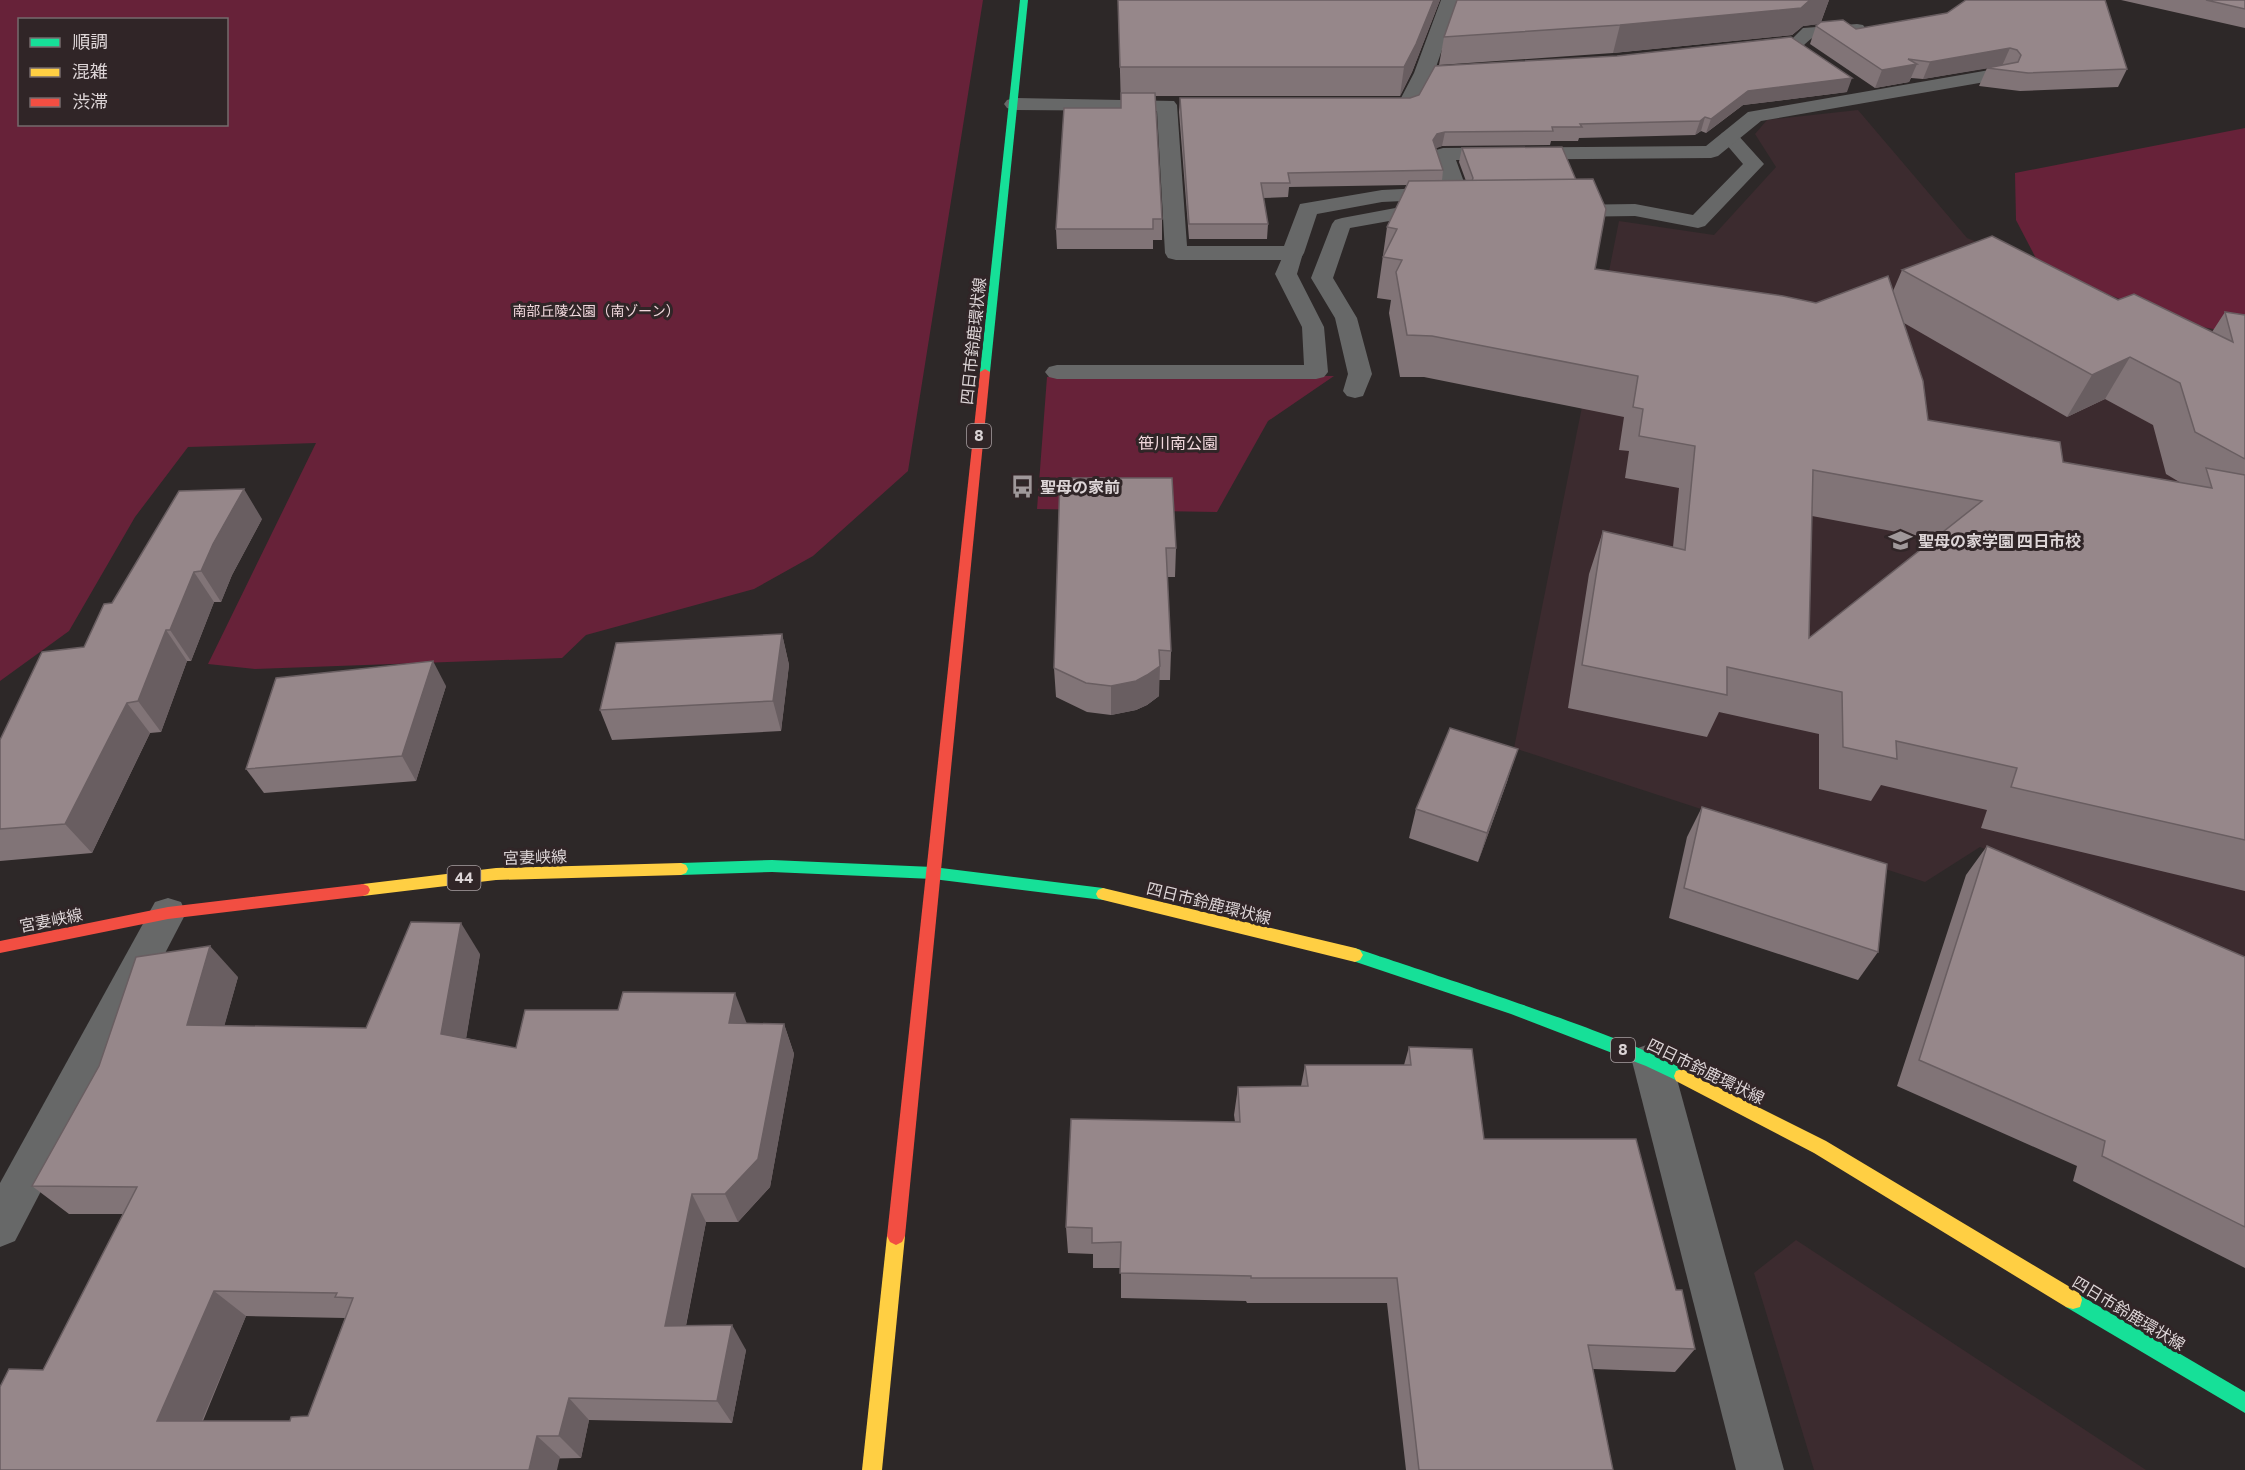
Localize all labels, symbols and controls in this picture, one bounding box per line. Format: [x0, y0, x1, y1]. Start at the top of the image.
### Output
legend [18, 18, 228, 126]
text: 順調 [72, 30, 108, 52]
text: 混雑 [72, 60, 108, 82]
text: 渋滞 [72, 90, 108, 112]
street label: 四日市鈴鹿環状線 [956, 276, 989, 406]
park label: 南部丘陵公園（南ゾーン） [512, 302, 680, 319]
road number: 8 [967, 424, 991, 448]
park label: 笹川南公園 [1138, 433, 1218, 452]
bus stop icon: 聖母の家前 [1009, 474, 1035, 500]
place label: 聖母の家前 [1040, 477, 1120, 496]
school or university icon: 聖母の家学園 四日市校 [1887, 528, 1913, 554]
place label: 聖母の家学園 四日市校 [1918, 531, 2081, 550]
street label: 宮妻峡線 [503, 846, 567, 867]
road number: 44 [448, 866, 480, 890]
street label: 四日市鈴鹿環状線 [1145, 878, 1274, 927]
street label: 宮妻峡線 [18, 904, 84, 935]
street label: 四日市鈴鹿環状線 [1645, 1034, 1768, 1107]
road number: 8 [1611, 1038, 1635, 1062]
street label: 四日市鈴鹿環状線 [2069, 1271, 2189, 1354]

